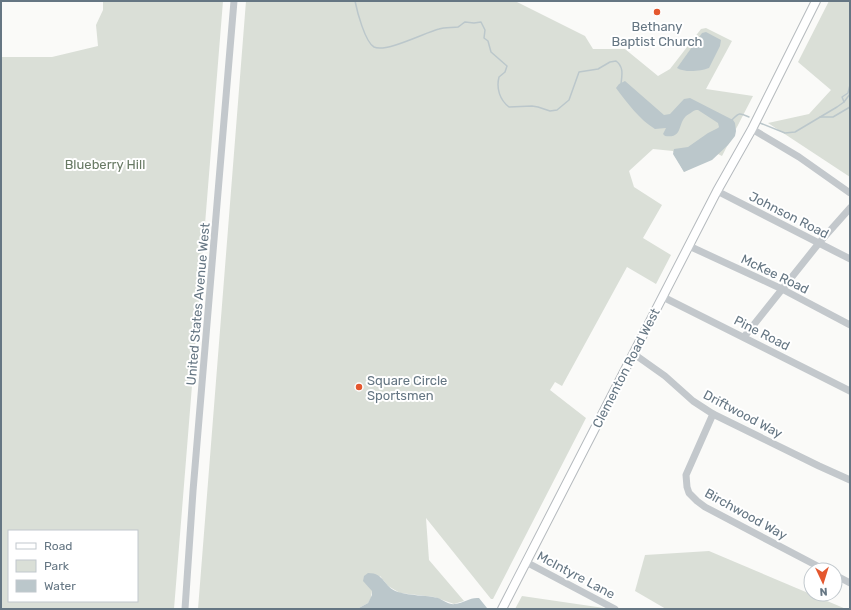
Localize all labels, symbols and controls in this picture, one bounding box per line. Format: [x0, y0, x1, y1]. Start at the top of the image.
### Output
marker: Bethany Baptist Church [652, 7, 662, 17]
place label: Bethany Baptist Church [612, 19, 702, 49]
park label: Blueberry Hill [65, 157, 145, 172]
street label: Johnson Road [747, 188, 831, 242]
street label: United States Avenue West [183, 222, 213, 386]
street label: McKee Road [739, 251, 811, 297]
street label: Clementon Road West [589, 306, 663, 430]
street label: Pine Road [732, 313, 792, 353]
place label: Square Circle Sportsmen [367, 373, 447, 403]
marker: Square Circle Sportsmen [354, 382, 364, 392]
street label: Driftwood Way [701, 387, 785, 441]
street label: Birchwood Way [702, 485, 790, 543]
legend [8, 530, 138, 602]
text: Road [44, 539, 72, 553]
street label: McIntyre Lane [534, 548, 618, 602]
text: Park [44, 559, 70, 573]
north arrow [803, 562, 843, 602]
text: Water [44, 579, 76, 593]
text: N [819, 585, 828, 598]

